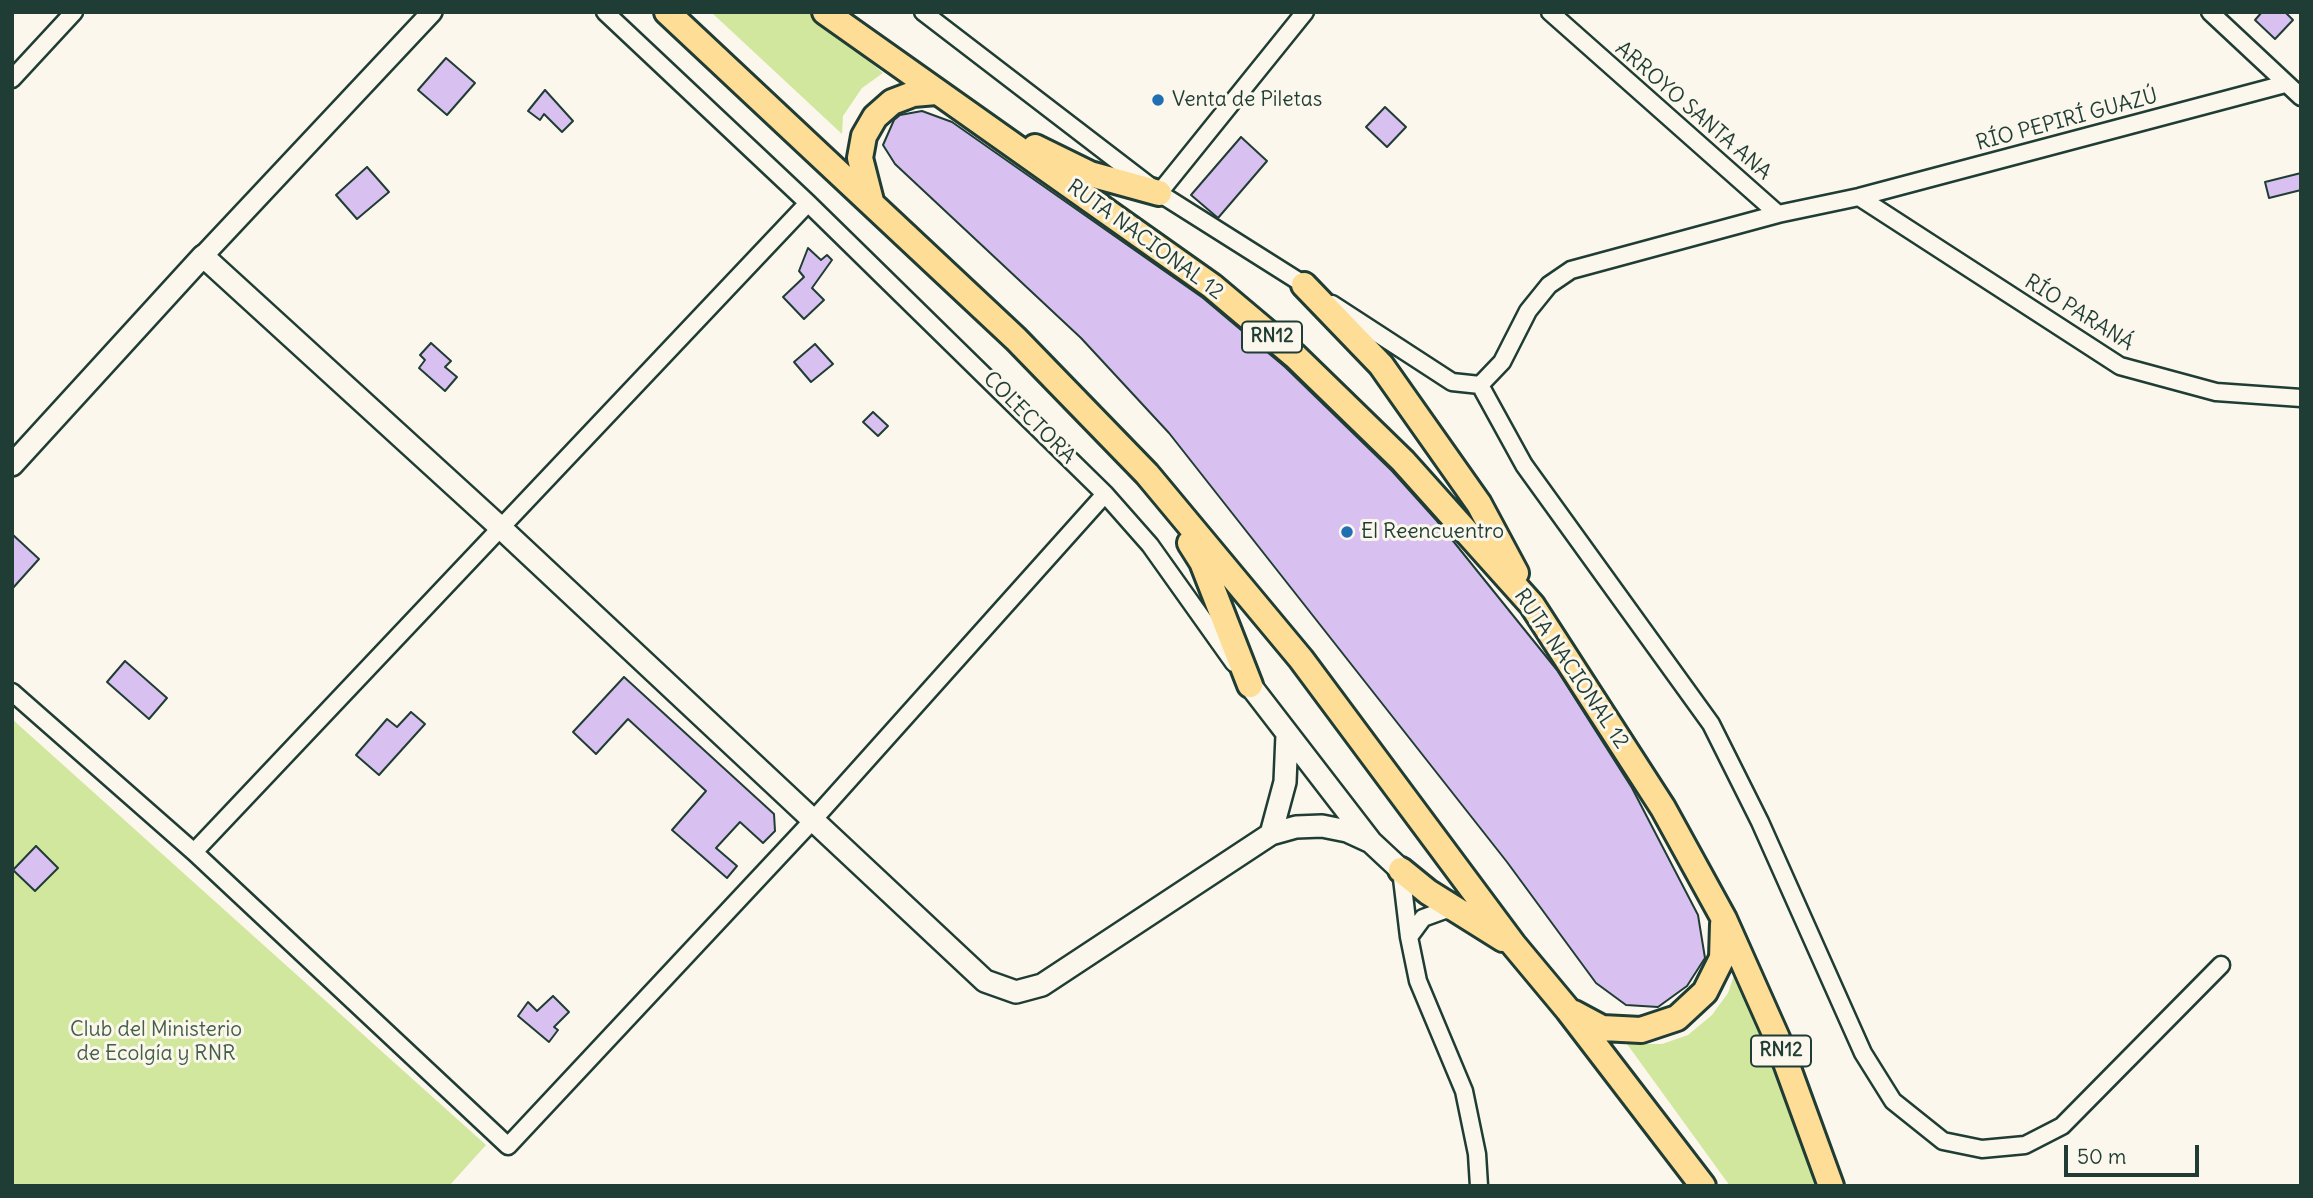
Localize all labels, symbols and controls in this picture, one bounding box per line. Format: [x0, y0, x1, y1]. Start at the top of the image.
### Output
street label: ARROYO SANTA ANA [1610, 36, 1776, 186]
street label: RÍO PEPIRÍ GUAZÚ [1974, 84, 2160, 156]
place label: Venta de Piletas [1172, 87, 1322, 113]
marker: Venta de Piletas [1150, 92, 1166, 108]
street label: RUTA NACIONAL 12 [1062, 175, 1228, 305]
street label: RÍO PARANÁ [2020, 270, 2138, 356]
road number: RN12 [1242, 322, 1302, 352]
street label: COLECTORA [978, 367, 1080, 469]
place label: El Reencuentro [1361, 519, 1504, 545]
marker: El Reencuentro [1339, 524, 1355, 540]
street label: RUTA NACIONAL 12 [1508, 584, 1634, 754]
park label: Club del Ministerio de Ecolgía y RNR [70, 1017, 242, 1067]
road number: RN12 [1751, 1036, 1811, 1066]
scale bar [2068, 1132, 2203, 1176]
text: 50 m [2077, 1143, 2126, 1170]

